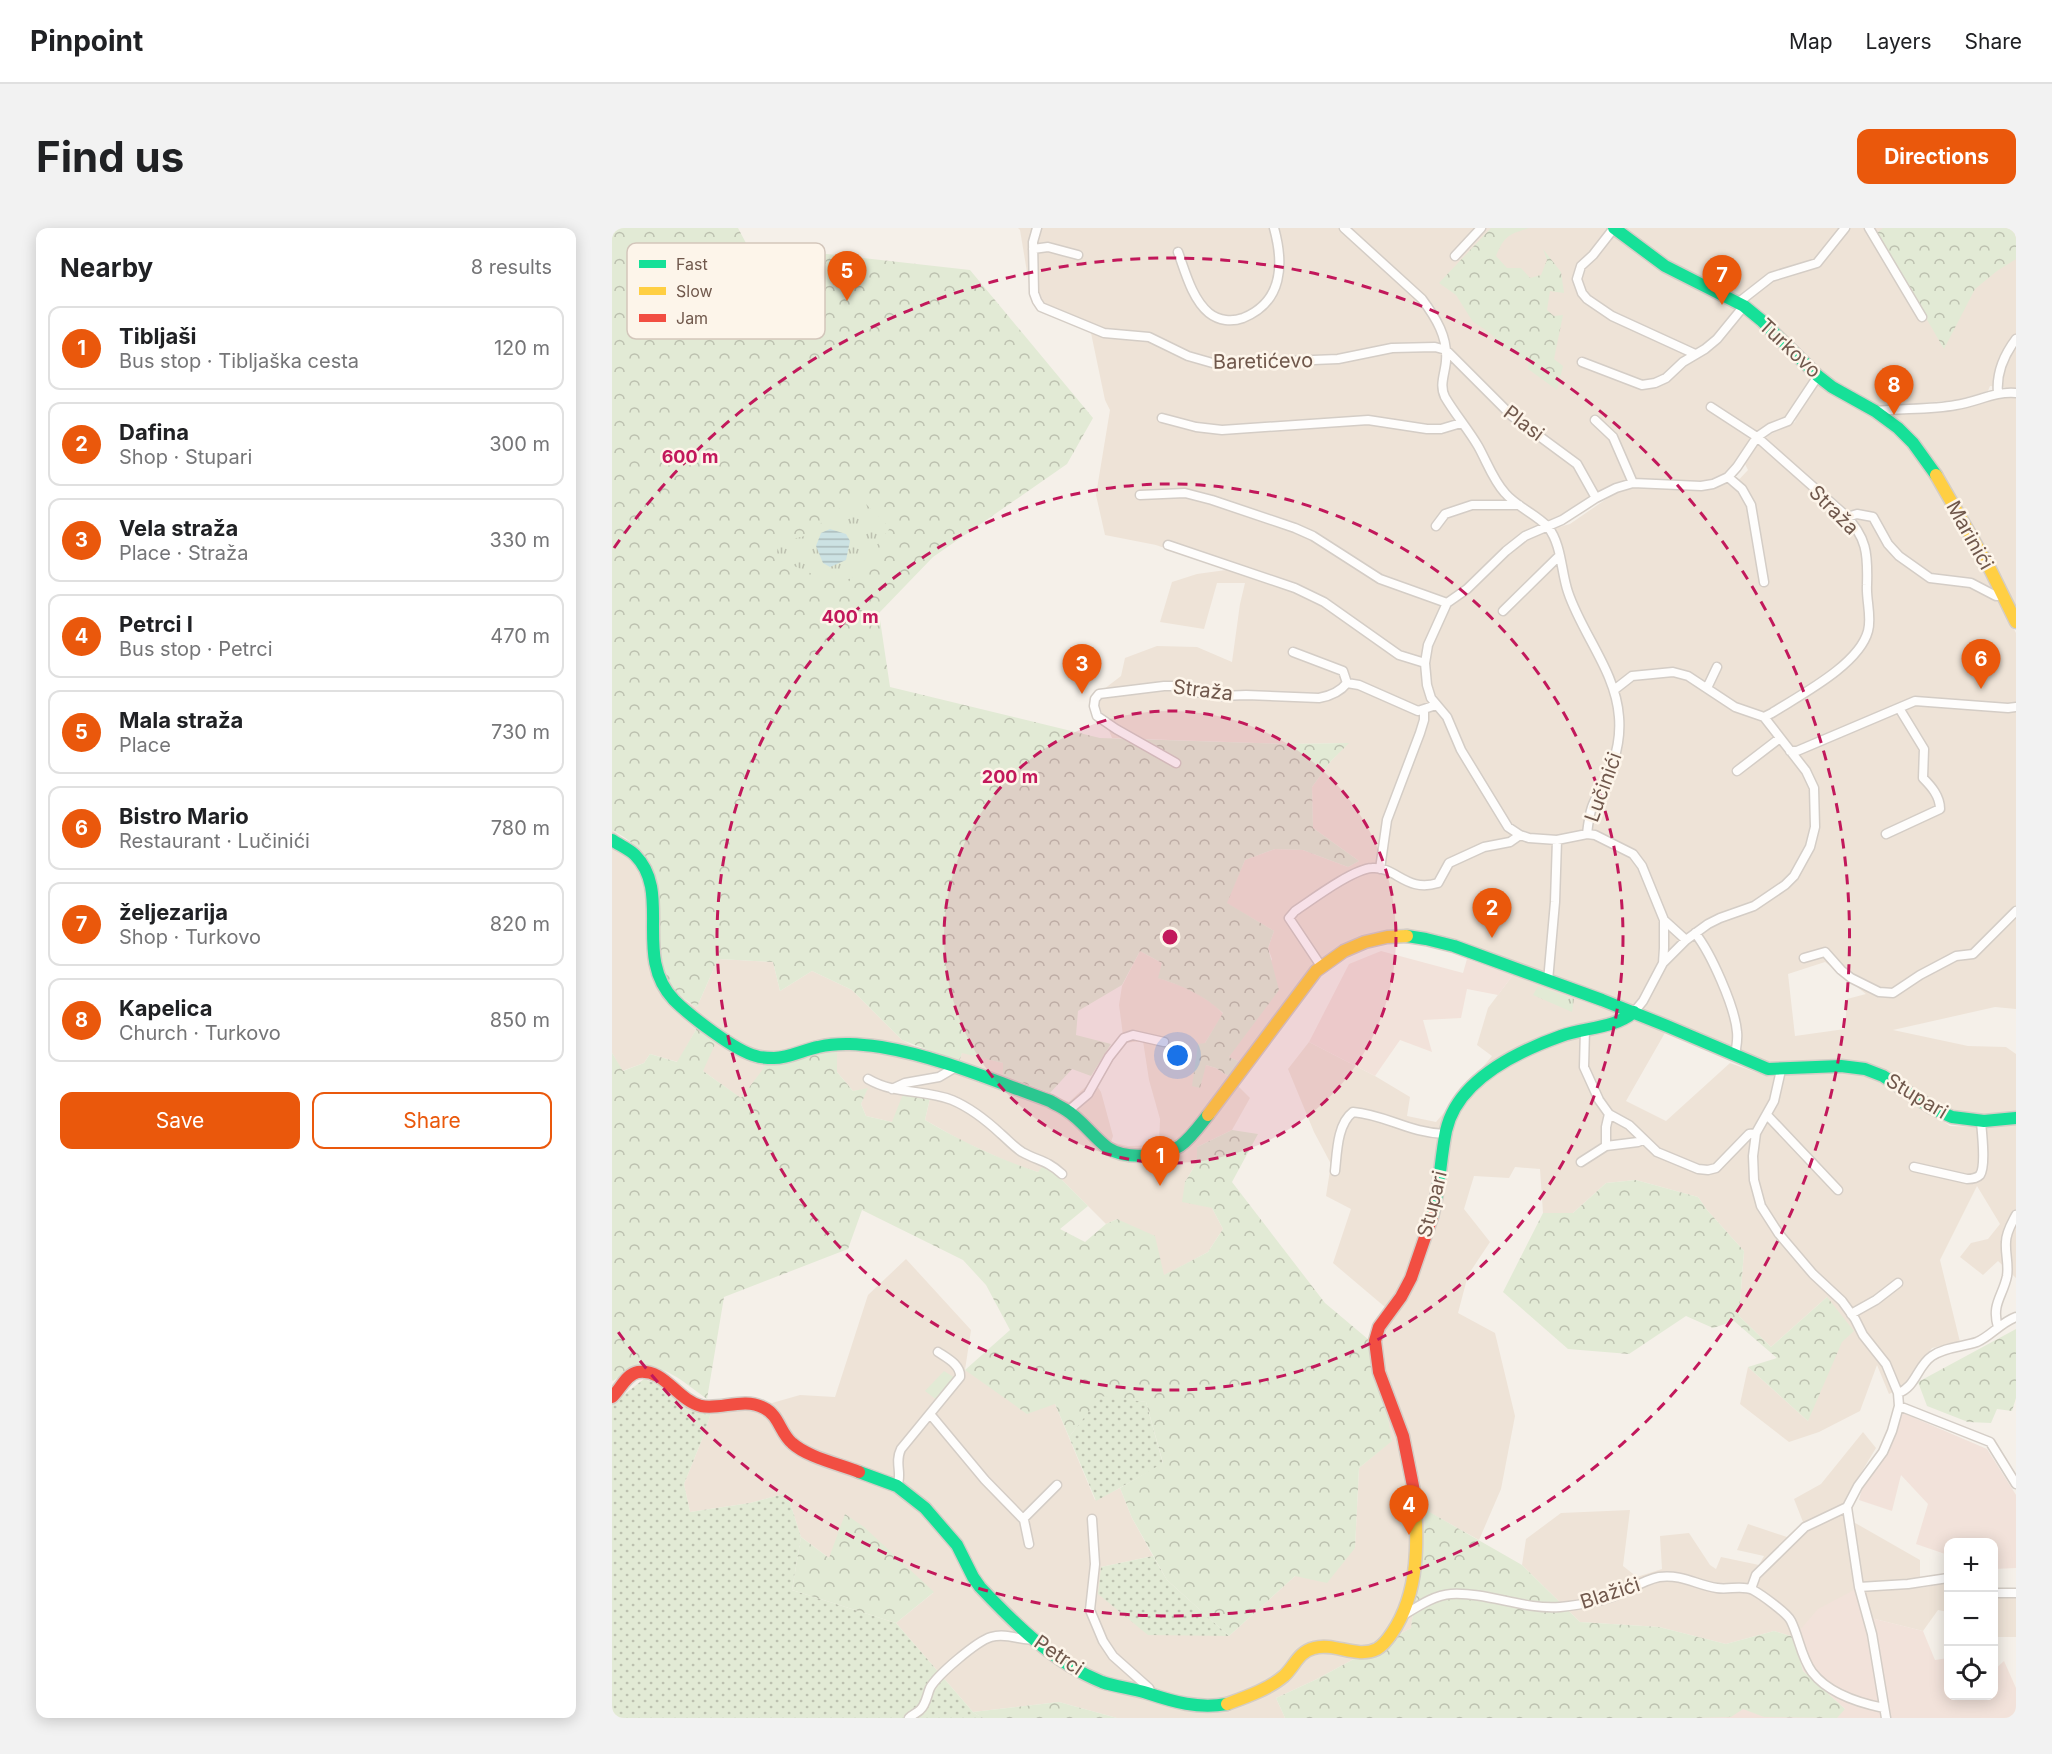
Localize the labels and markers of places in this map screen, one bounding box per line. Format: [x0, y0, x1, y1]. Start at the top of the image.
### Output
pin: 5 [828, 251, 866, 301]
pin: 7 [1702, 256, 1742, 305]
pin: 8 [1874, 366, 1914, 415]
pin: 6 [1962, 640, 2000, 689]
pin: 3 [1062, 644, 1102, 694]
pin: 2 [1472, 888, 1512, 938]
centre of rings [1160, 927, 1180, 947]
pin: 1 [1140, 1136, 1180, 1186]
pin: 4 [1390, 1486, 1428, 1535]

